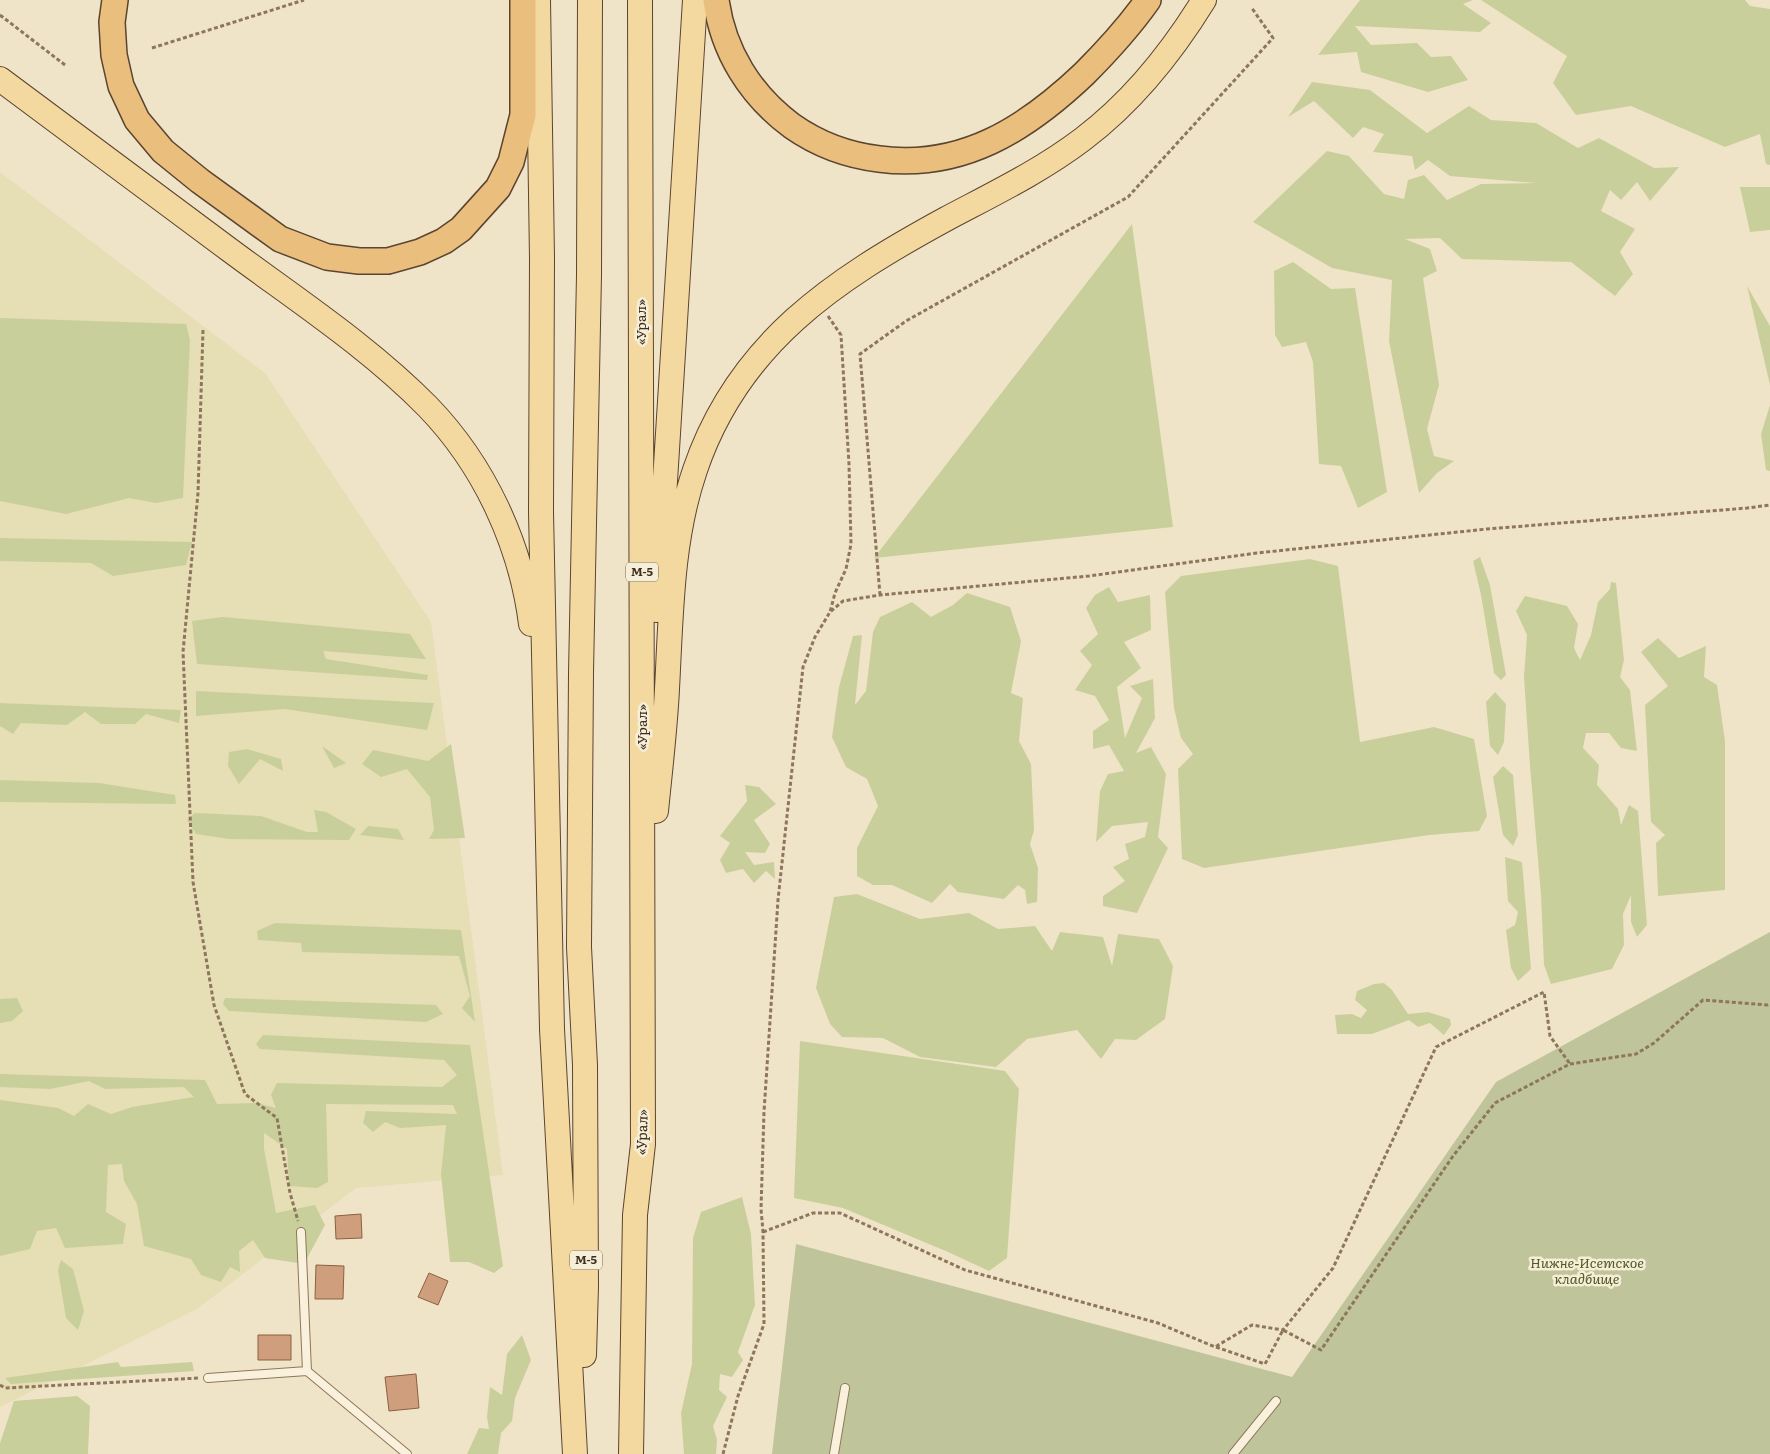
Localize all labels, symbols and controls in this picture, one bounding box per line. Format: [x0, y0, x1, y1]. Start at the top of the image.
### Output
street label: «Урал» [630, 299, 650, 345]
road number: М-5 [626, 562, 658, 582]
street label: «Урал» [631, 704, 651, 750]
street label: «Урал» [630, 1108, 652, 1156]
road number: М-5 [570, 1250, 602, 1270]
park label: Нижне-Исетское кладбище [1530, 1252, 1644, 1288]

